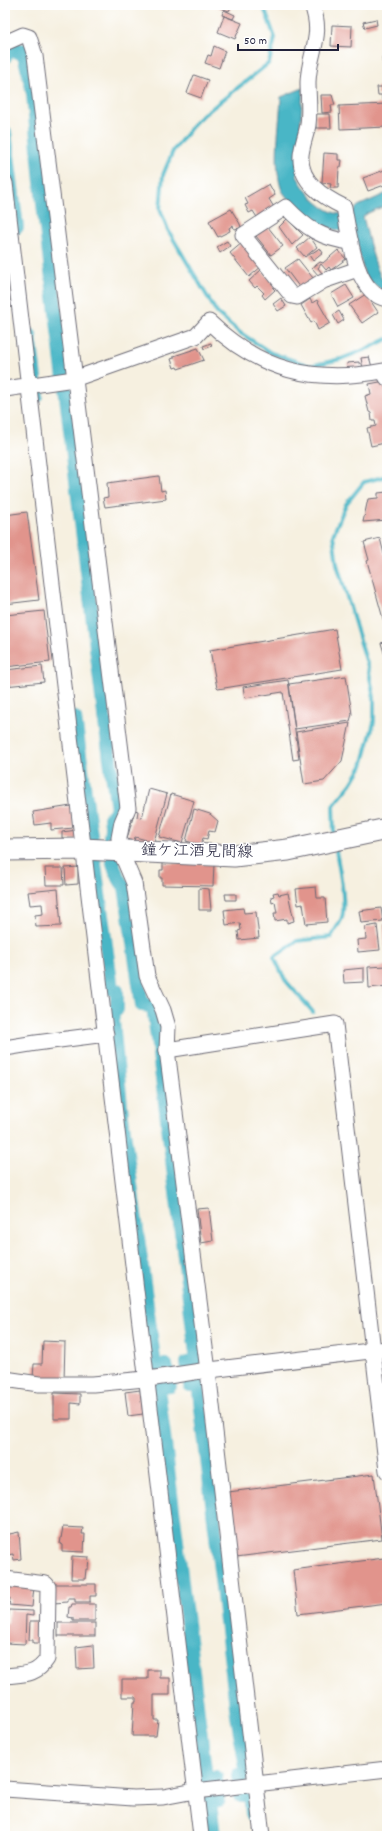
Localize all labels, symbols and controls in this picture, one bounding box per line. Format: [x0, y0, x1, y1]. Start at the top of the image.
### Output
scale bar [238, 26, 338, 52]
text: 50 m [244, 33, 267, 50]
street label: 鐘ケ江酒見間線 [141, 840, 253, 864]

